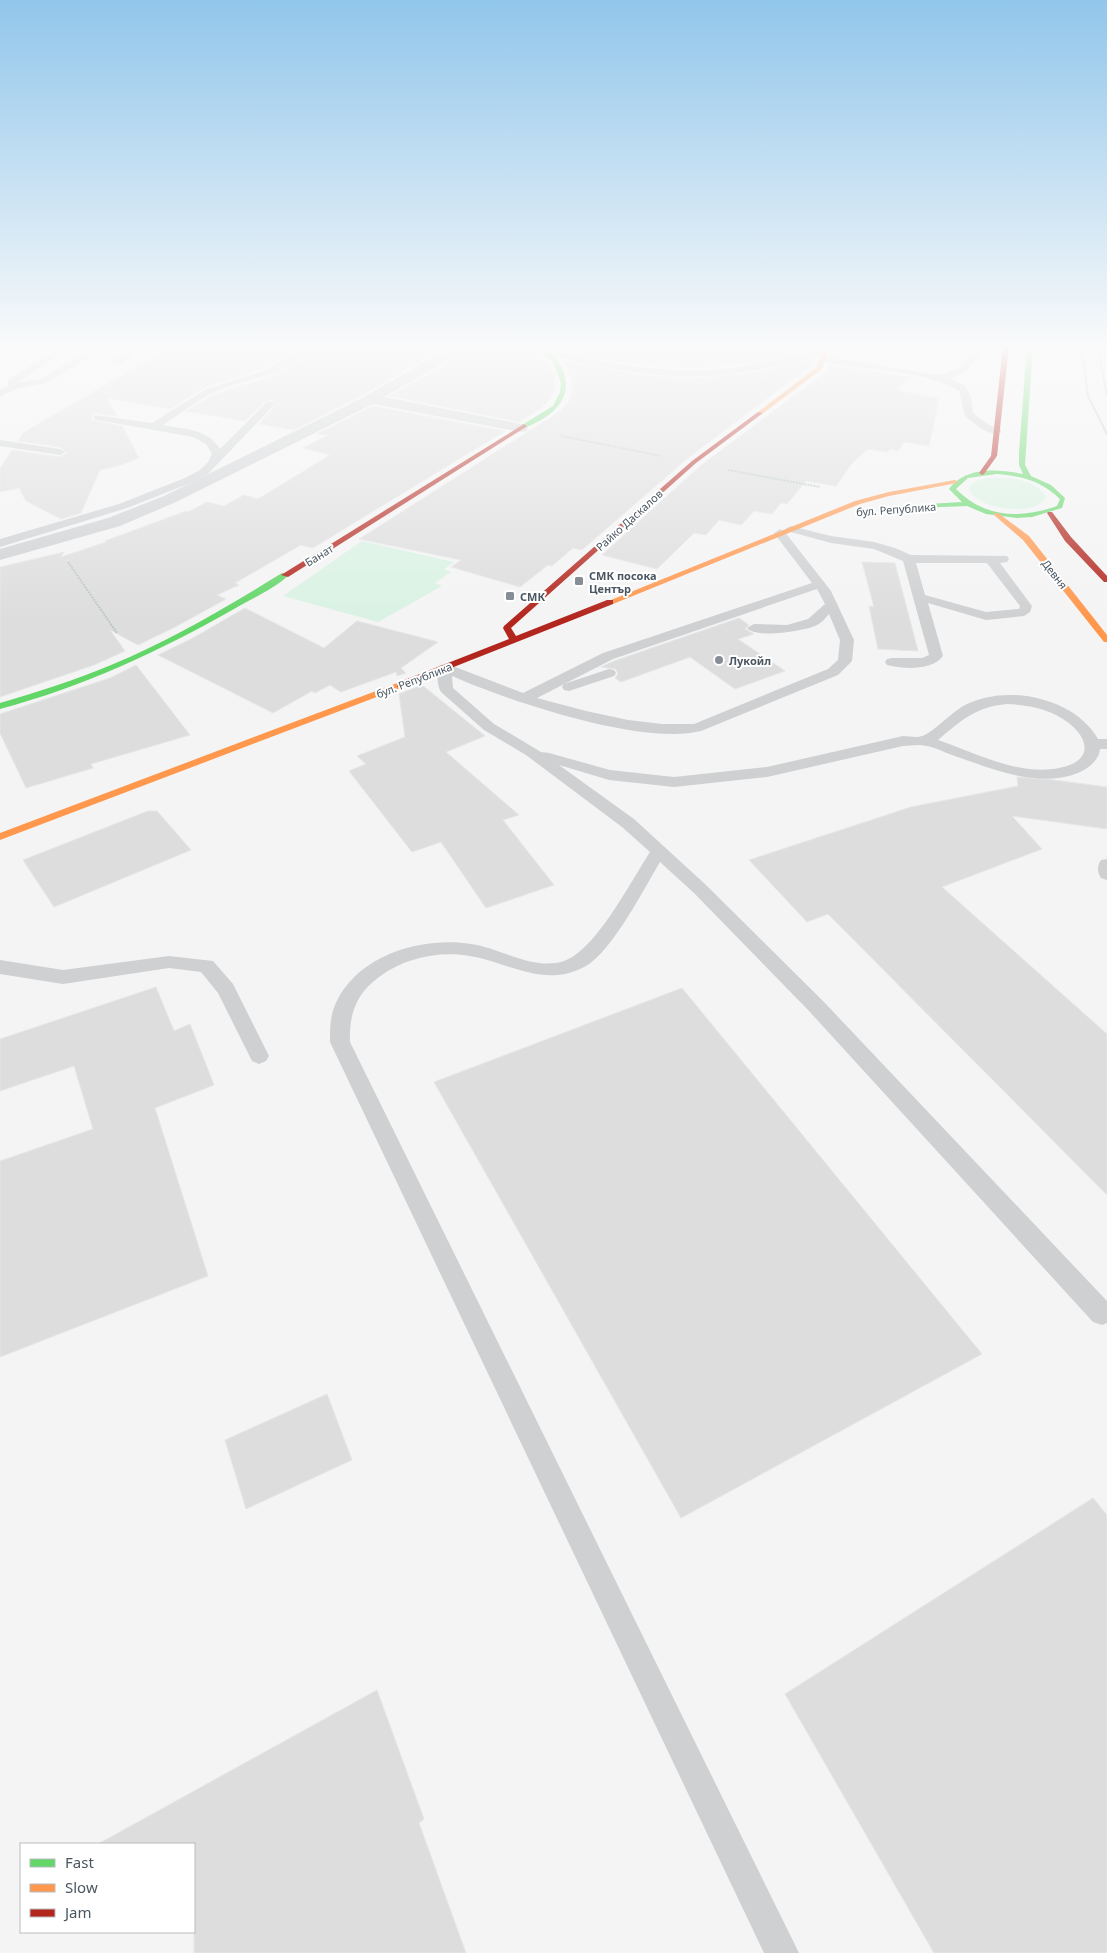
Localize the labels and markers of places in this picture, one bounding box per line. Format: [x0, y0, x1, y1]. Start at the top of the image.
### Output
place label: СМК посока Център [589, 568, 657, 596]
marker: СМК посока Център [573, 575, 585, 587]
place label: СМК [520, 589, 545, 604]
marker: СМК [504, 590, 516, 602]
place label: Лукойл [729, 653, 771, 668]
marker: Лукойл [713, 654, 725, 666]

